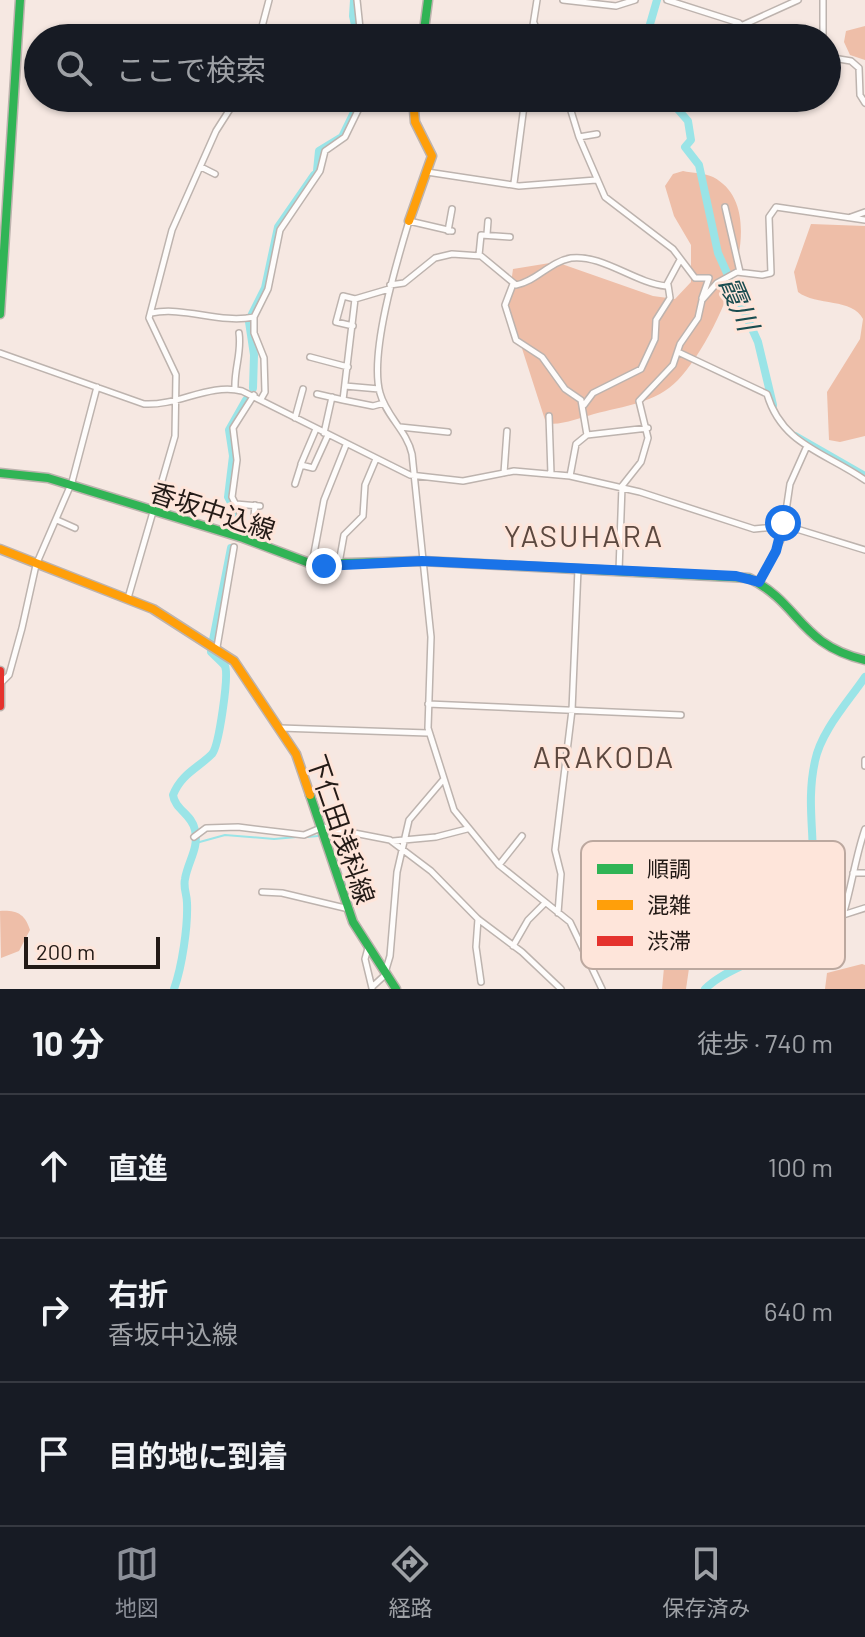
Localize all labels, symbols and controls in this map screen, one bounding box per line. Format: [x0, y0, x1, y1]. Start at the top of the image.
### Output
search box [24, 24, 841, 112]
icon: search [52, 46, 96, 90]
text: ここで検索 [116, 51, 266, 87]
water label: 霞川 [713, 271, 768, 338]
street label: 香坂中込線 [146, 475, 280, 545]
route start [765, 505, 801, 541]
district label: YASUHARA [504, 517, 664, 553]
route end [306, 548, 342, 584]
district label: ARAKODA [533, 738, 675, 774]
street label: 下仁田浅科線 [302, 750, 382, 908]
legend [581, 841, 845, 969]
text: 順調 [647, 855, 691, 881]
text: 混雑 [647, 891, 691, 917]
text: 渋滞 [647, 927, 691, 953]
scale bar [24, 933, 160, 969]
text: 200 m [36, 938, 95, 964]
text: 10 分 [32, 1022, 104, 1063]
text: 徒歩 · 740 m [697, 1027, 833, 1058]
icon: ahead [32, 1144, 76, 1188]
text: 直進 [108, 1149, 168, 1185]
text: 100 m [768, 1151, 833, 1182]
text: 右折 [108, 1275, 168, 1311]
icon: right [32, 1288, 76, 1332]
text: 640 m [764, 1295, 833, 1326]
text: 香坂中込線 [108, 1318, 238, 1349]
icon: arrive [32, 1432, 76, 1476]
text: 目的地に到着 [108, 1437, 288, 1473]
tab: 地図 [115, 1542, 159, 1622]
tab: 経路 [388, 1542, 432, 1622]
tab: 保存済み [662, 1542, 750, 1622]

